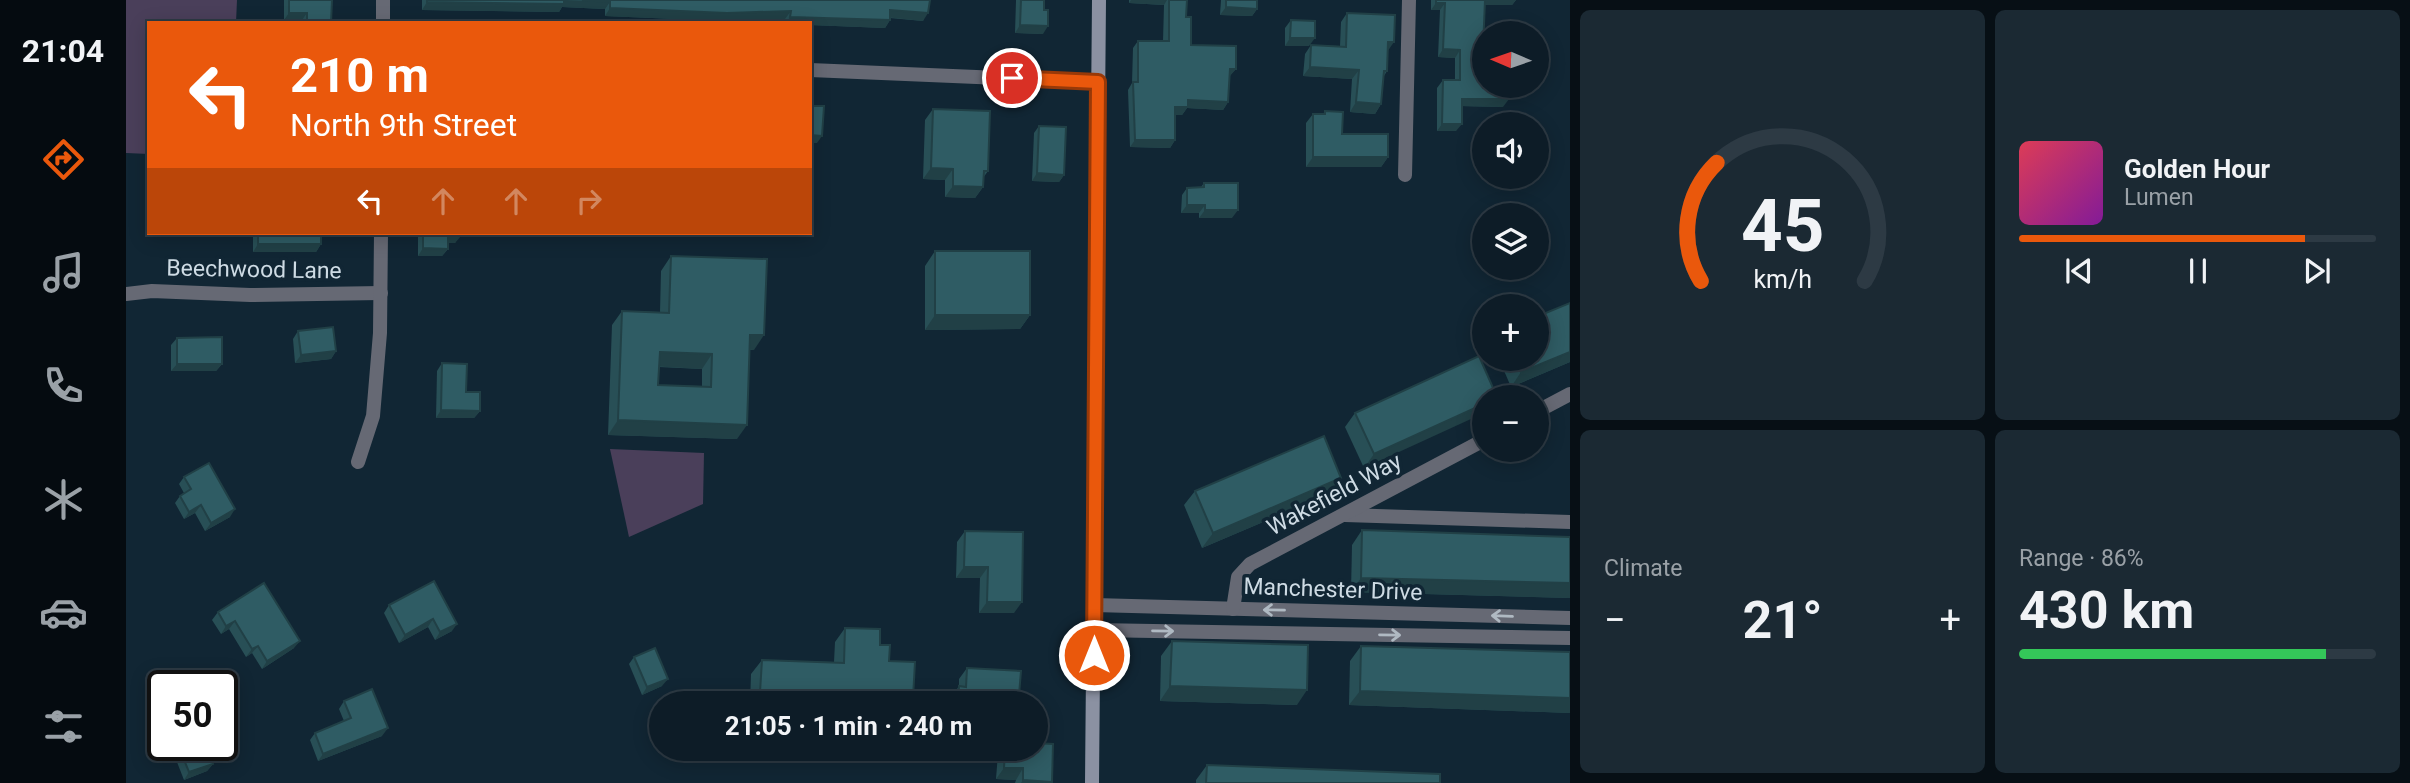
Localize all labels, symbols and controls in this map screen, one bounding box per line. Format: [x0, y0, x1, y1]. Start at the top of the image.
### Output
north arrow [1472, 21, 1549, 98]
map controls [1472, 21, 1549, 462]
text: 21:04 [22, 32, 104, 70]
text: 210 m [290, 47, 429, 104]
pin [982, 48, 1042, 108]
icon: left [175, 49, 266, 140]
icon: arrive [993, 59, 1031, 97]
text: North 9th Street [290, 106, 517, 144]
button: sound [1472, 112, 1549, 189]
icon: directions [39, 135, 88, 184]
text: Golden Hour [2124, 154, 2270, 184]
icon: left [351, 182, 389, 220]
icon: ahead [424, 182, 462, 220]
icon: ahead [497, 182, 535, 220]
icon: right [570, 182, 608, 220]
text: 45 [1741, 184, 1824, 270]
text: Lumen [2124, 184, 2194, 211]
button: layers [1472, 203, 1549, 280]
icon: music [39, 248, 88, 297]
icon: previous [2060, 252, 2098, 290]
icon: pause [2179, 252, 2217, 290]
icon: next [2298, 252, 2336, 290]
street label: Beechwood Lane [166, 254, 342, 285]
text: km/h [1753, 265, 1812, 294]
button: + [1472, 294, 1549, 371]
icon: phone [39, 361, 88, 410]
button: − [1472, 385, 1549, 462]
street label: Wakefield Way [1262, 448, 1406, 541]
icon: climate [39, 475, 88, 524]
text: Range · 86% [2019, 545, 2144, 572]
text: Climate [1604, 555, 1683, 582]
street label: Manchester Drive [1243, 573, 1423, 606]
text: 430 km [2019, 580, 2194, 641]
icon: car [39, 588, 88, 637]
text: 21° [1743, 590, 1823, 651]
text: − [1604, 598, 1626, 642]
text: + [1939, 598, 1961, 642]
one-way arrow [1263, 603, 1286, 616]
one-way arrow [1491, 610, 1514, 623]
position arrow [1057, 618, 1131, 692]
one-way arrow [1151, 624, 1174, 637]
one-way arrow [1378, 628, 1401, 642]
speed limit sign: 50 [147, 670, 238, 761]
icon: filters [39, 702, 88, 751]
text: 21:05 · 1 min · 240 m [725, 711, 972, 741]

